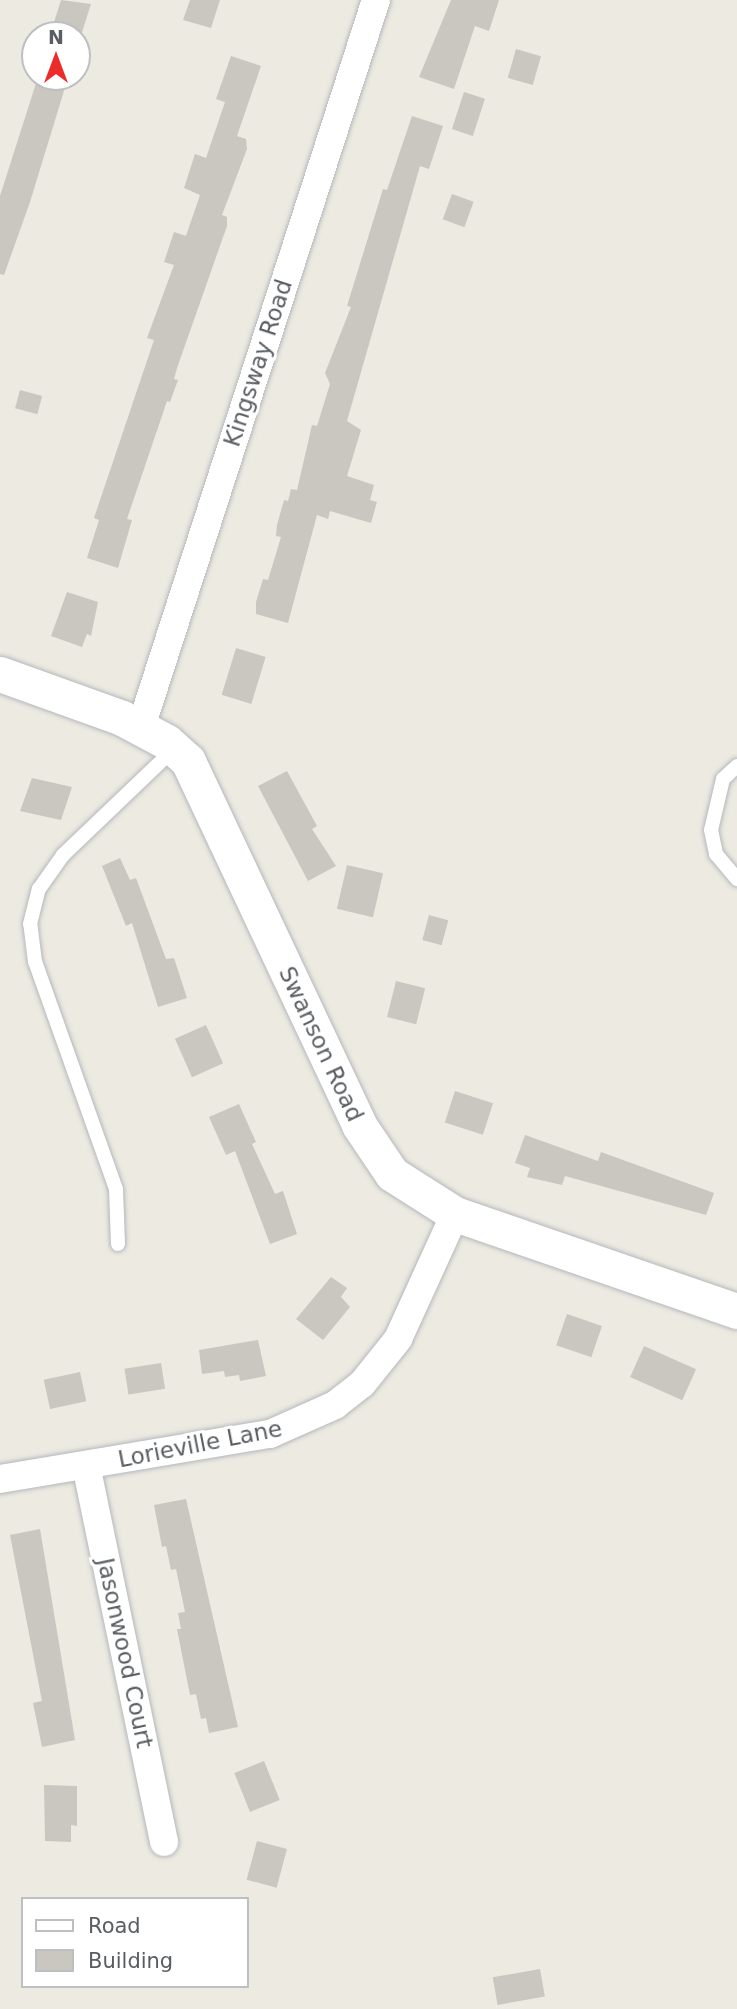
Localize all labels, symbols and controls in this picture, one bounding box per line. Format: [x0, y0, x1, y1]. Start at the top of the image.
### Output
north arrow [21, 21, 91, 91]
text: N [48, 26, 64, 48]
street label: Kingsway Road [218, 276, 298, 450]
street label: Swanson Road [273, 962, 369, 1126]
street label: Lorieville Lane [116, 1415, 284, 1473]
street label: Jasonwood Court [91, 1555, 159, 1751]
legend [21, 1897, 248, 1988]
text: Road [88, 1914, 141, 1938]
text: Building [88, 1949, 173, 1973]

